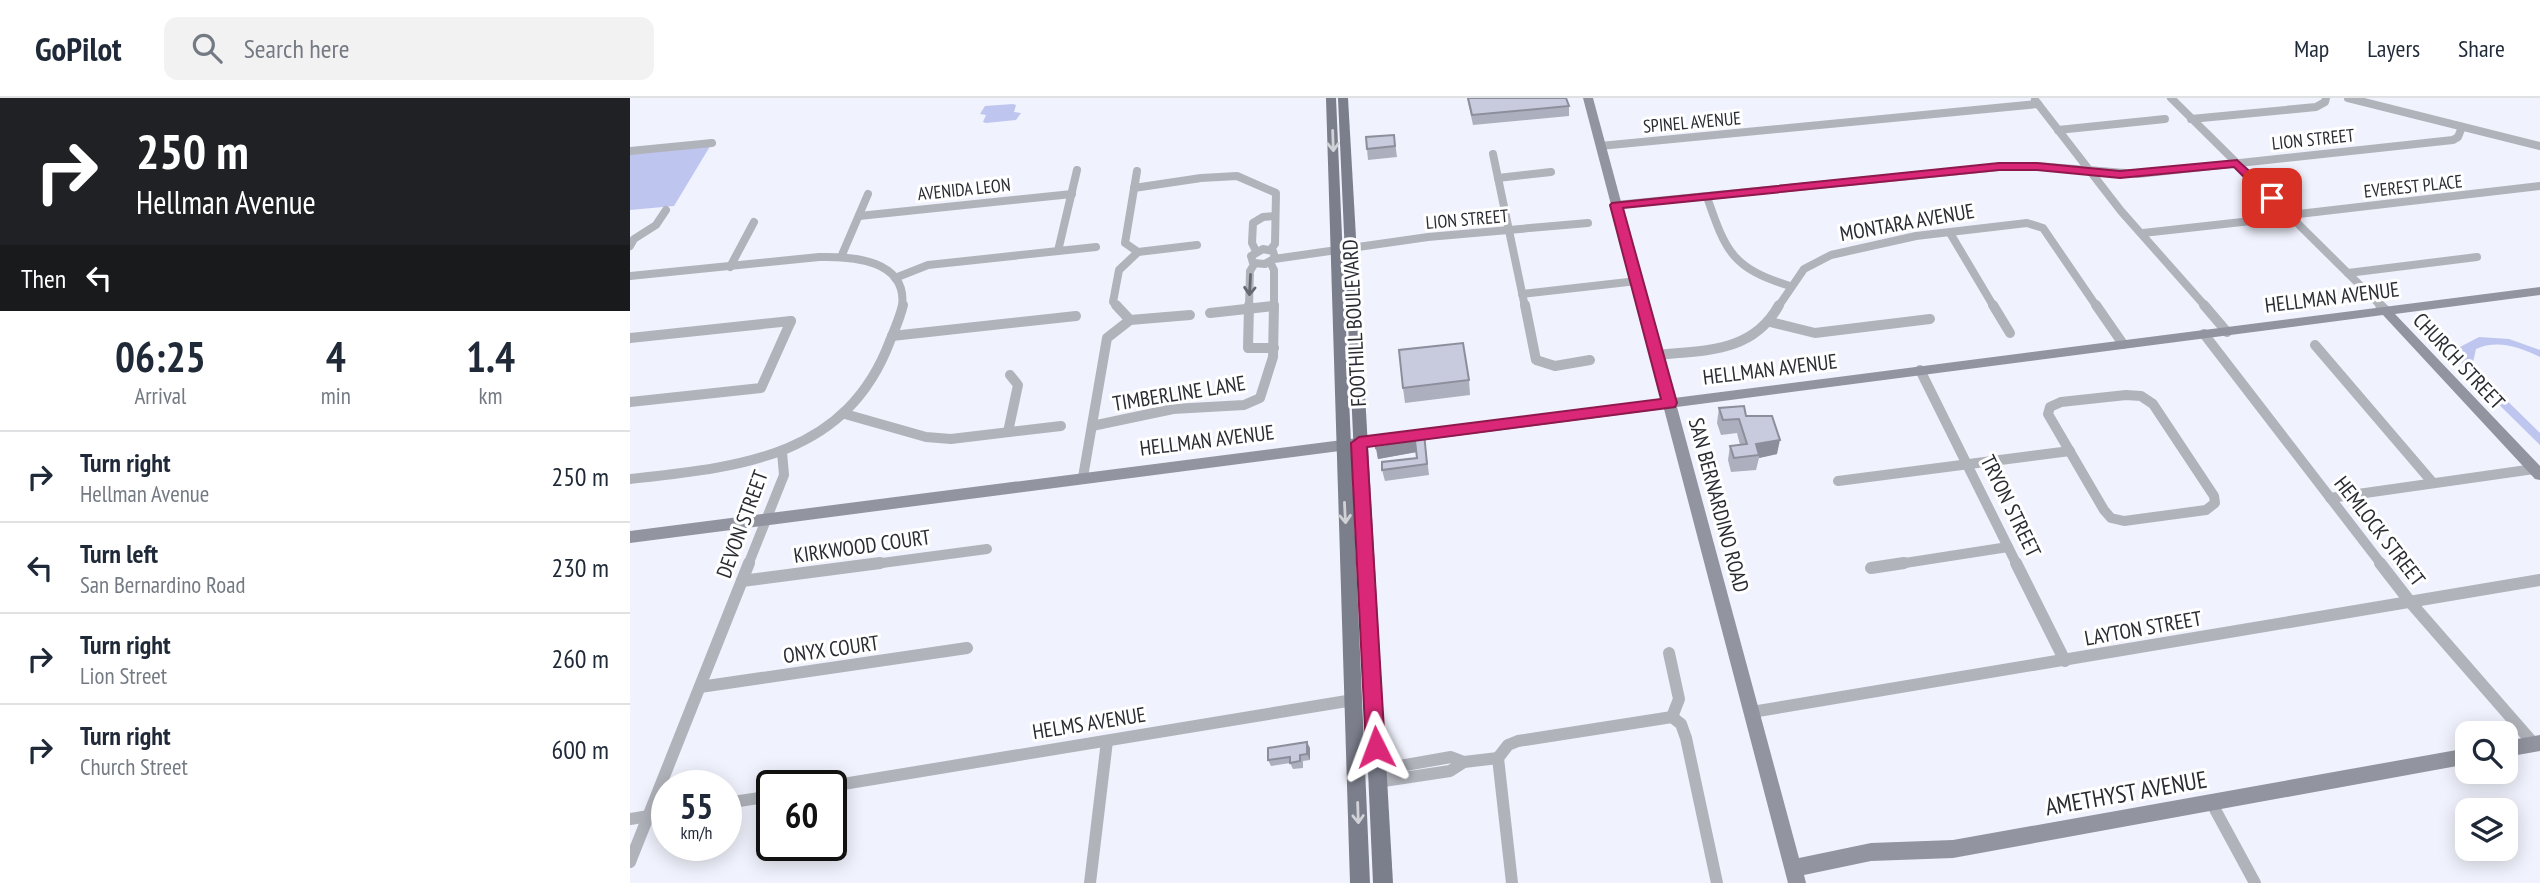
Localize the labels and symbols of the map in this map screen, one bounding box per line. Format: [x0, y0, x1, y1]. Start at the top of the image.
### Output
street label: SPINEL AVENUE [1642, 106, 1742, 138]
street label: LION STREET [2271, 123, 2355, 155]
one-way arrow [1326, 129, 1339, 152]
pin [2242, 168, 2302, 228]
street label: EVEREST PLACE [2363, 169, 2463, 203]
street label: AVENIDA LEON [916, 173, 1012, 205]
street label: MONTARA AVENUE [1838, 197, 1976, 247]
street label: LION STREET [1425, 204, 1509, 234]
street label: FOOTHILL BOULEVARD [1336, 239, 1372, 407]
one-way arrow [1243, 273, 1256, 296]
street label: HELLMAN AVENUE [2263, 275, 2401, 319]
street label: CHURCH STREET [2407, 307, 2511, 415]
street label: HELLMAN AVENUE [1701, 347, 1839, 391]
street label: TIMBERLINE LANE [1111, 369, 1247, 417]
street label: SAN BERNARDINO ROAD [1683, 415, 1755, 595]
street label: HELLMAN AVENUE [1138, 418, 1276, 462]
street label: TRYON STREET [1975, 450, 2048, 562]
street label: DEVON STREET [710, 466, 774, 581]
street label: HEMLOCK STREET [2329, 470, 2432, 592]
one-way arrow [1339, 501, 1352, 524]
street label: KIRKWOOD COURT [792, 523, 933, 569]
street label: LAYTON STREET [2082, 604, 2204, 652]
street label: ONYX COURT [781, 629, 881, 669]
street label: HELMS AVENUE [1030, 701, 1148, 745]
position arrow [1339, 710, 1413, 784]
street label: AMETHYST AVENUE [2043, 764, 2209, 822]
speed limit sign: 60 [756, 770, 847, 861]
one-way arrow [1351, 802, 1364, 825]

